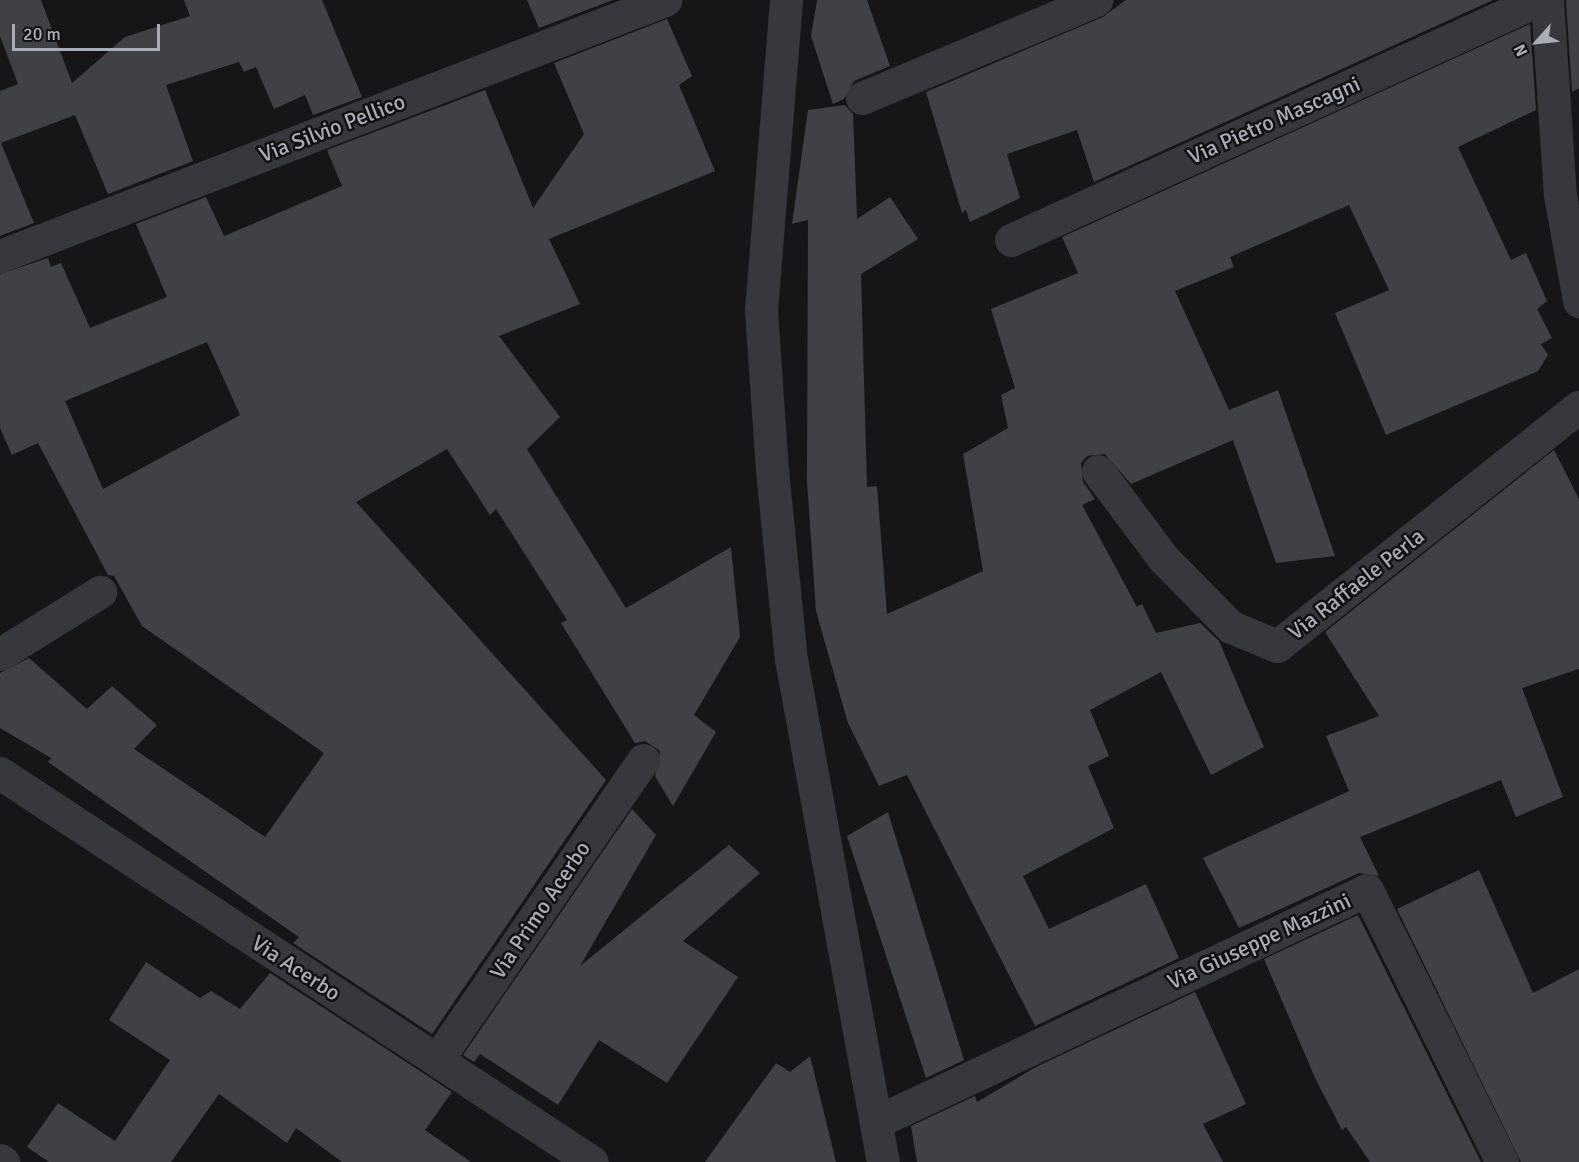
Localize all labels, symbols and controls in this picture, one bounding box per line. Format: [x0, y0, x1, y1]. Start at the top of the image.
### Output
scale bar [15, 12, 164, 50]
north arrow [1507, 12, 1567, 72]
text: 20 m [23, 23, 61, 45]
text: N [1510, 41, 1532, 60]
street label: Via Pietro Mascagni [1184, 70, 1364, 170]
street label: Via Silvio Pellico [255, 88, 409, 168]
street label: Via Raffaele Perla [1283, 523, 1429, 645]
street label: Via Primo Acerbo [484, 836, 596, 984]
street label: Via Giuseppe Mazzini [1163, 887, 1355, 995]
street label: Via Acerbo [247, 930, 345, 1006]

